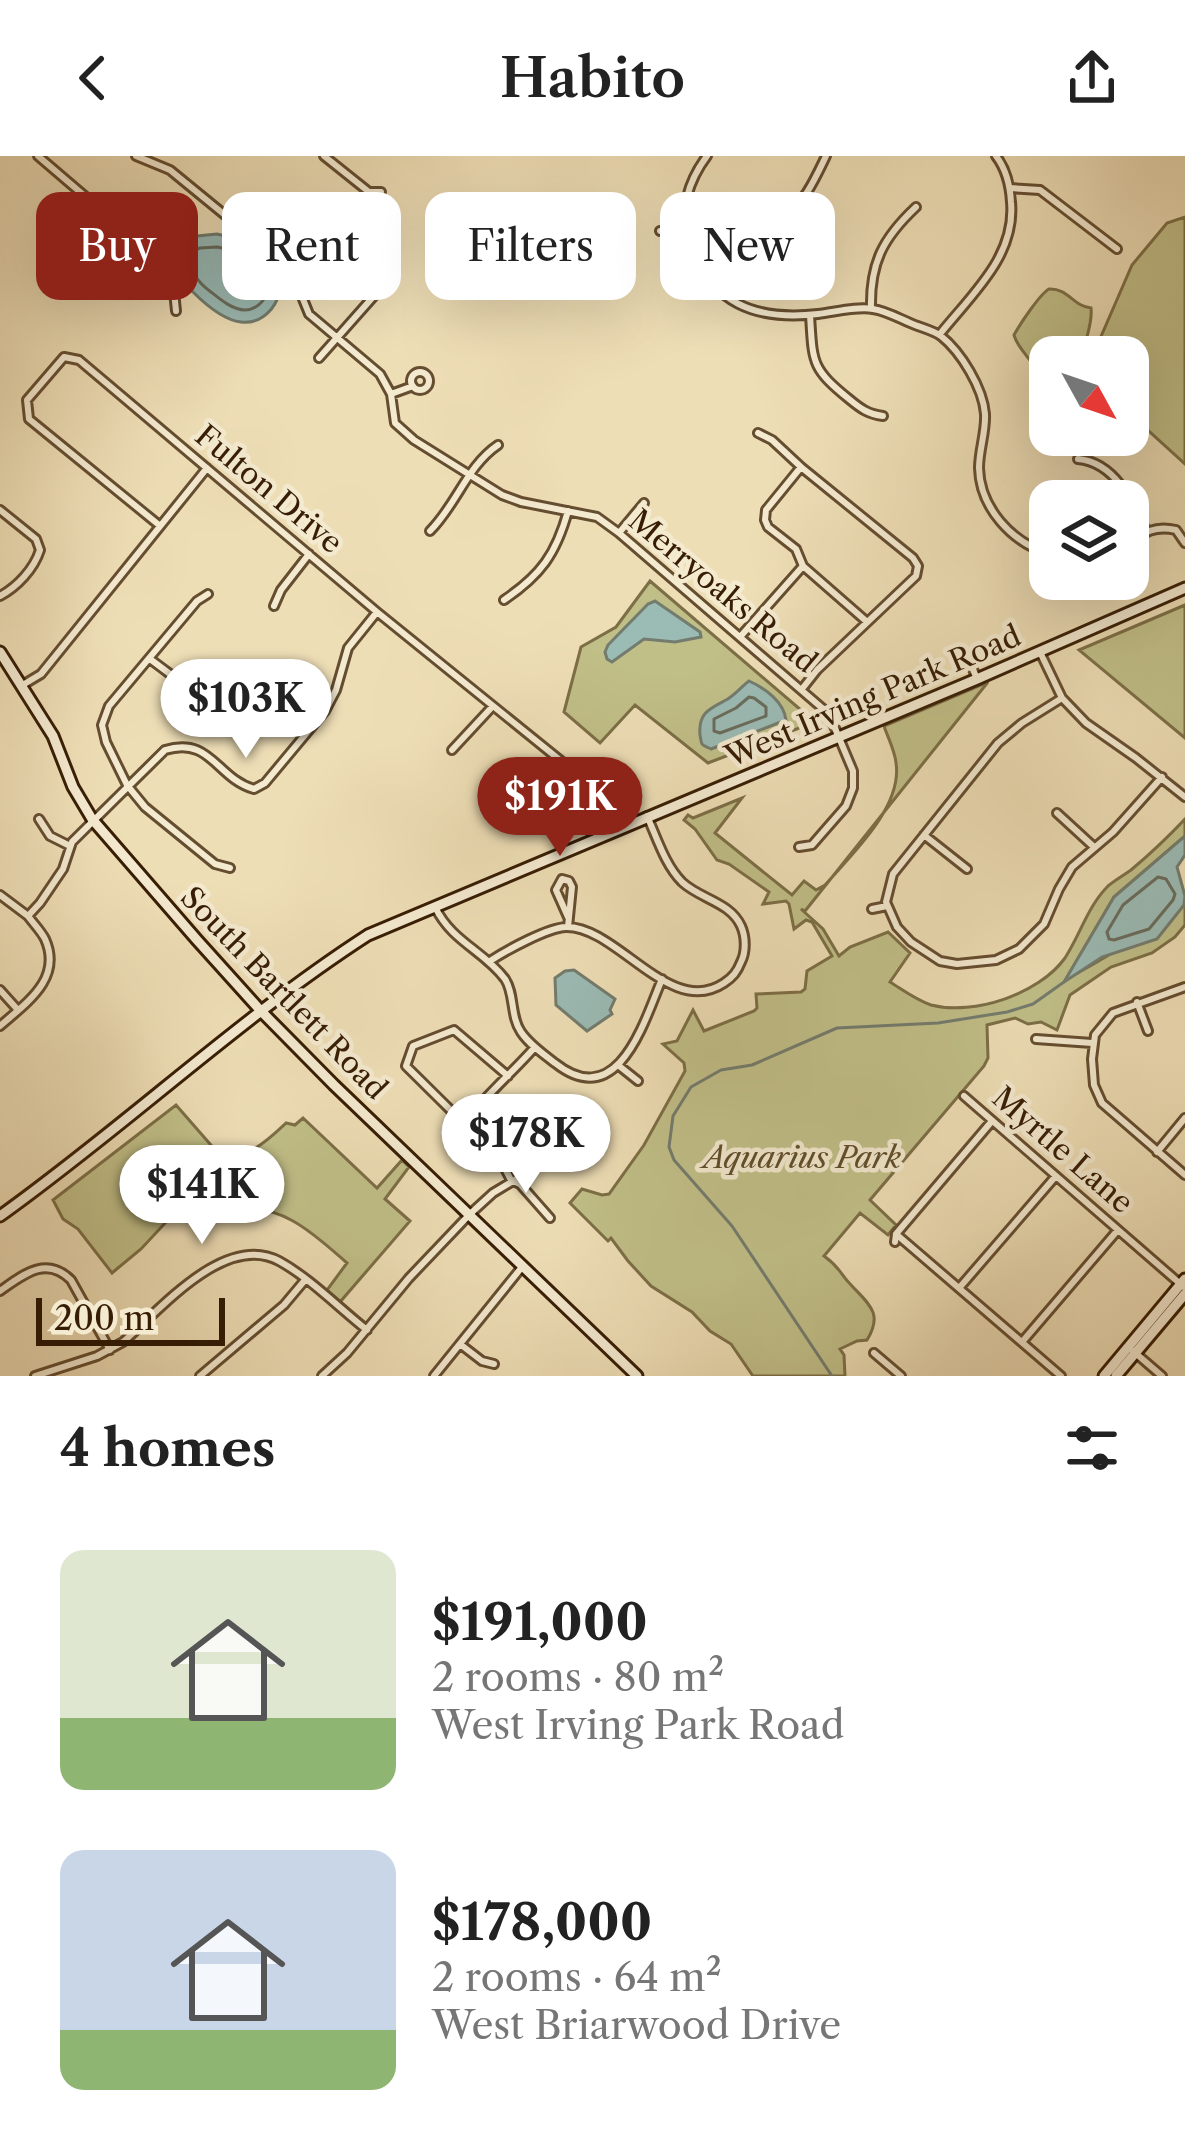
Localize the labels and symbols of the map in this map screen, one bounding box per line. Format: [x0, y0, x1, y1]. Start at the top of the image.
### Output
north arrow [1029, 336, 1149, 456]
street label: Fulton Drive [188, 417, 350, 561]
street label: Merryoaks Road [621, 501, 825, 681]
street label: West Irving Park Road [719, 617, 1026, 775]
pin: $103K [162, 659, 330, 761]
pin: $191K [476, 757, 644, 859]
street label: South Bartlett Road [173, 879, 395, 1107]
street label: Myrtle Lane [985, 1079, 1141, 1221]
pin: $178K [442, 1094, 610, 1196]
park label: Aquarius Park [699, 1139, 901, 1176]
pin: $141K [118, 1145, 286, 1247]
scale bar [36, 1292, 225, 1345]

